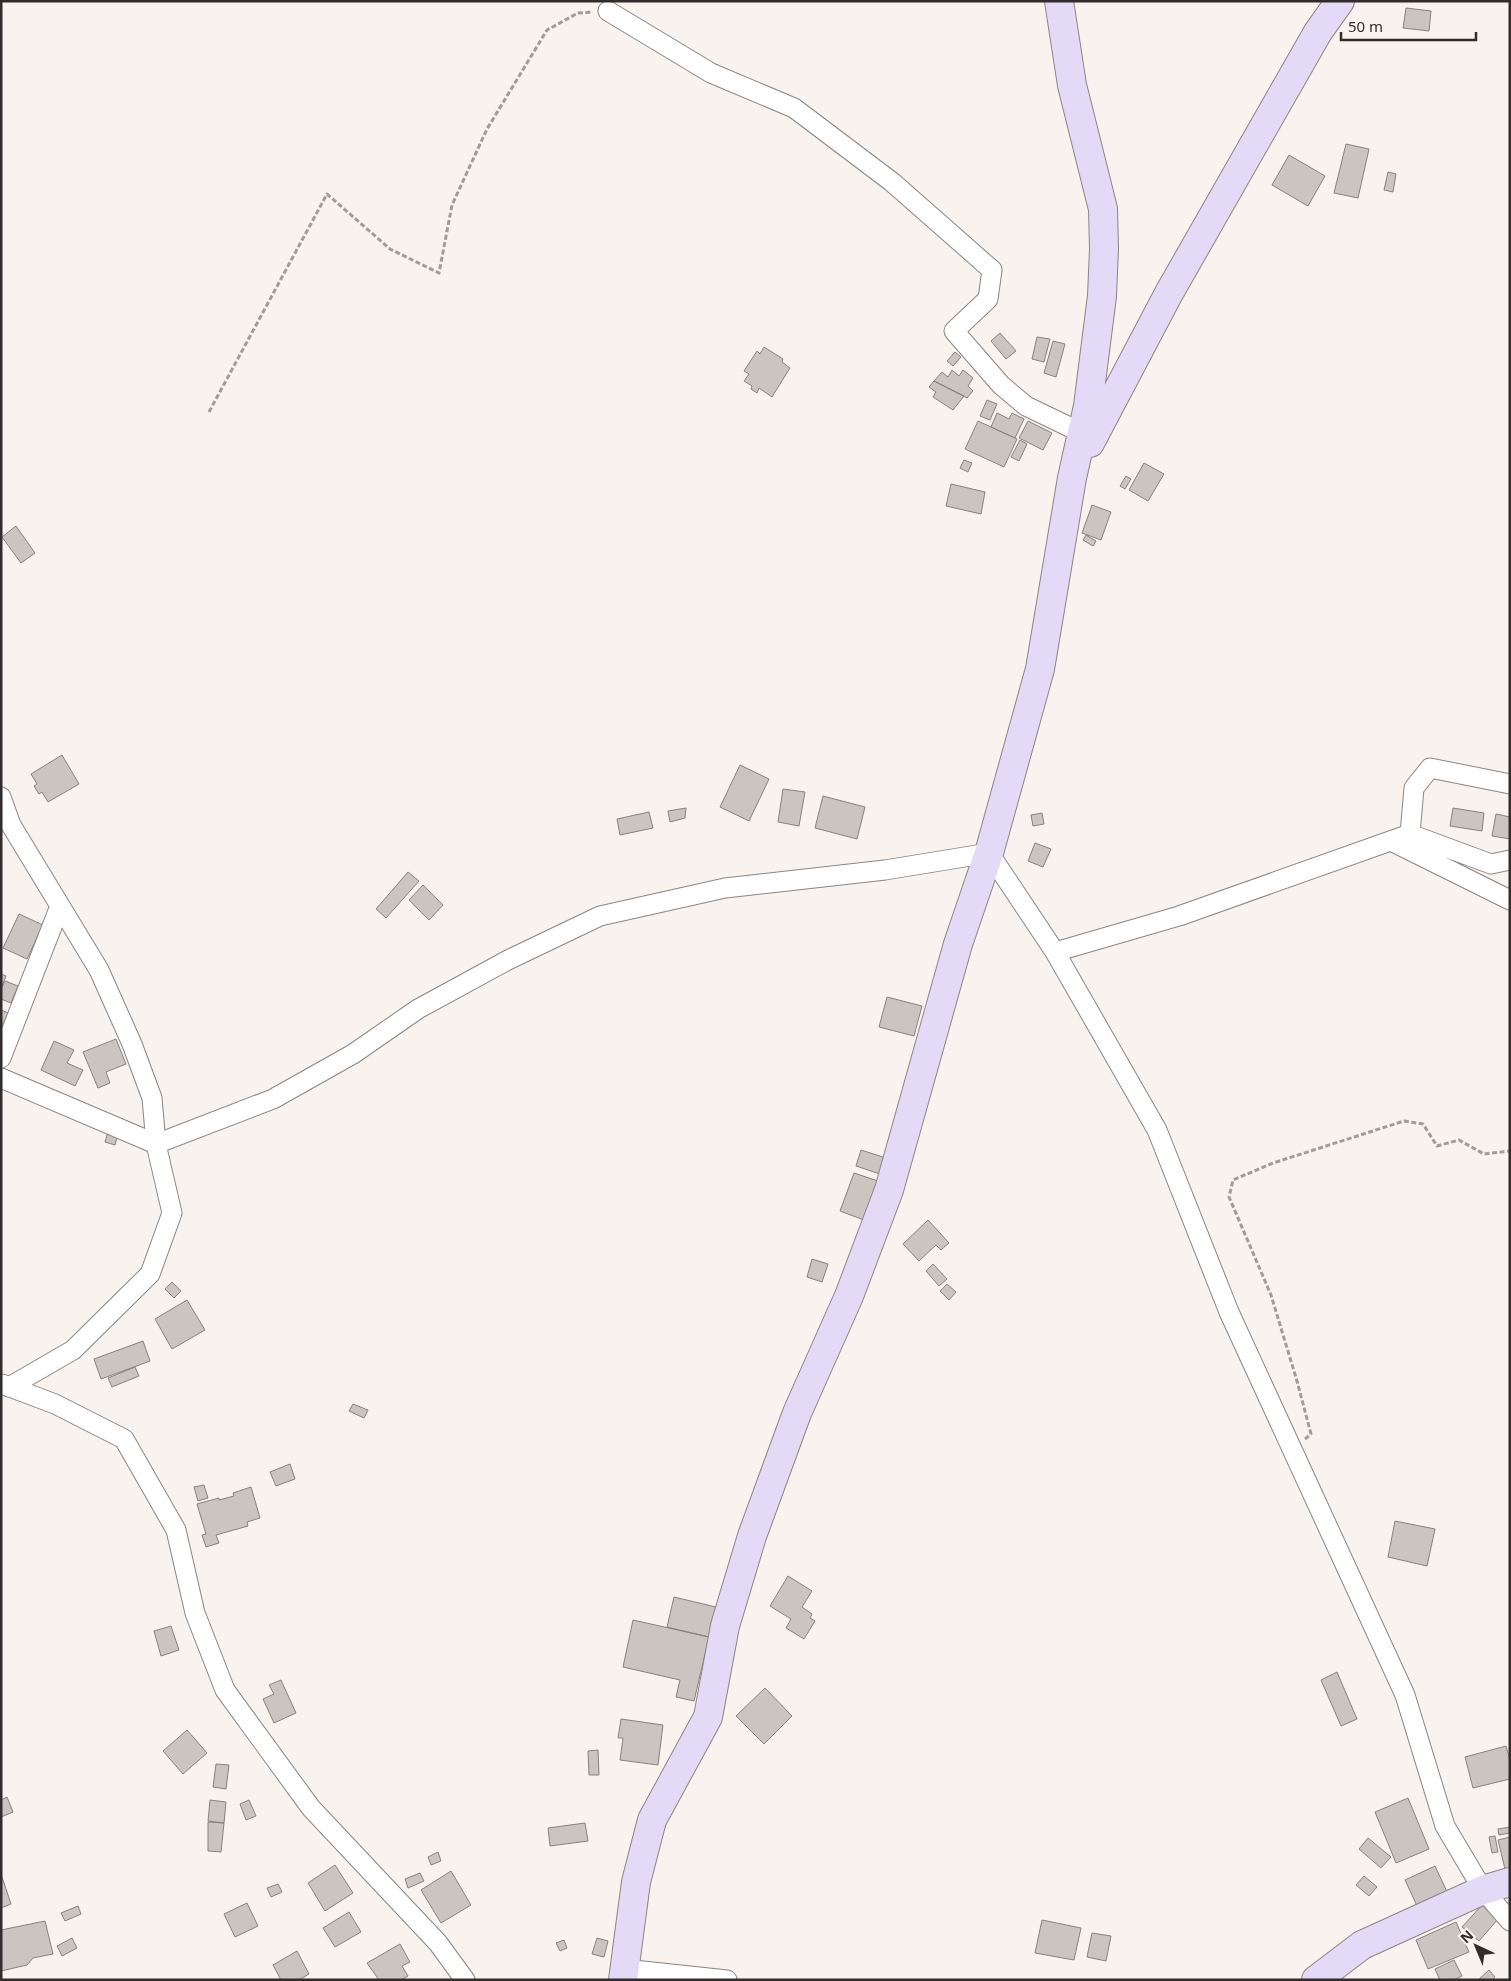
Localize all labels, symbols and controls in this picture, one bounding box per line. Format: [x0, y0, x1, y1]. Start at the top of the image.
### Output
scale bar [1341, 10, 1476, 42]
text: 50 m [1348, 16, 1383, 36]
north arrow [1451, 1921, 1501, 1971]
text: N [1456, 1925, 1477, 1947]

